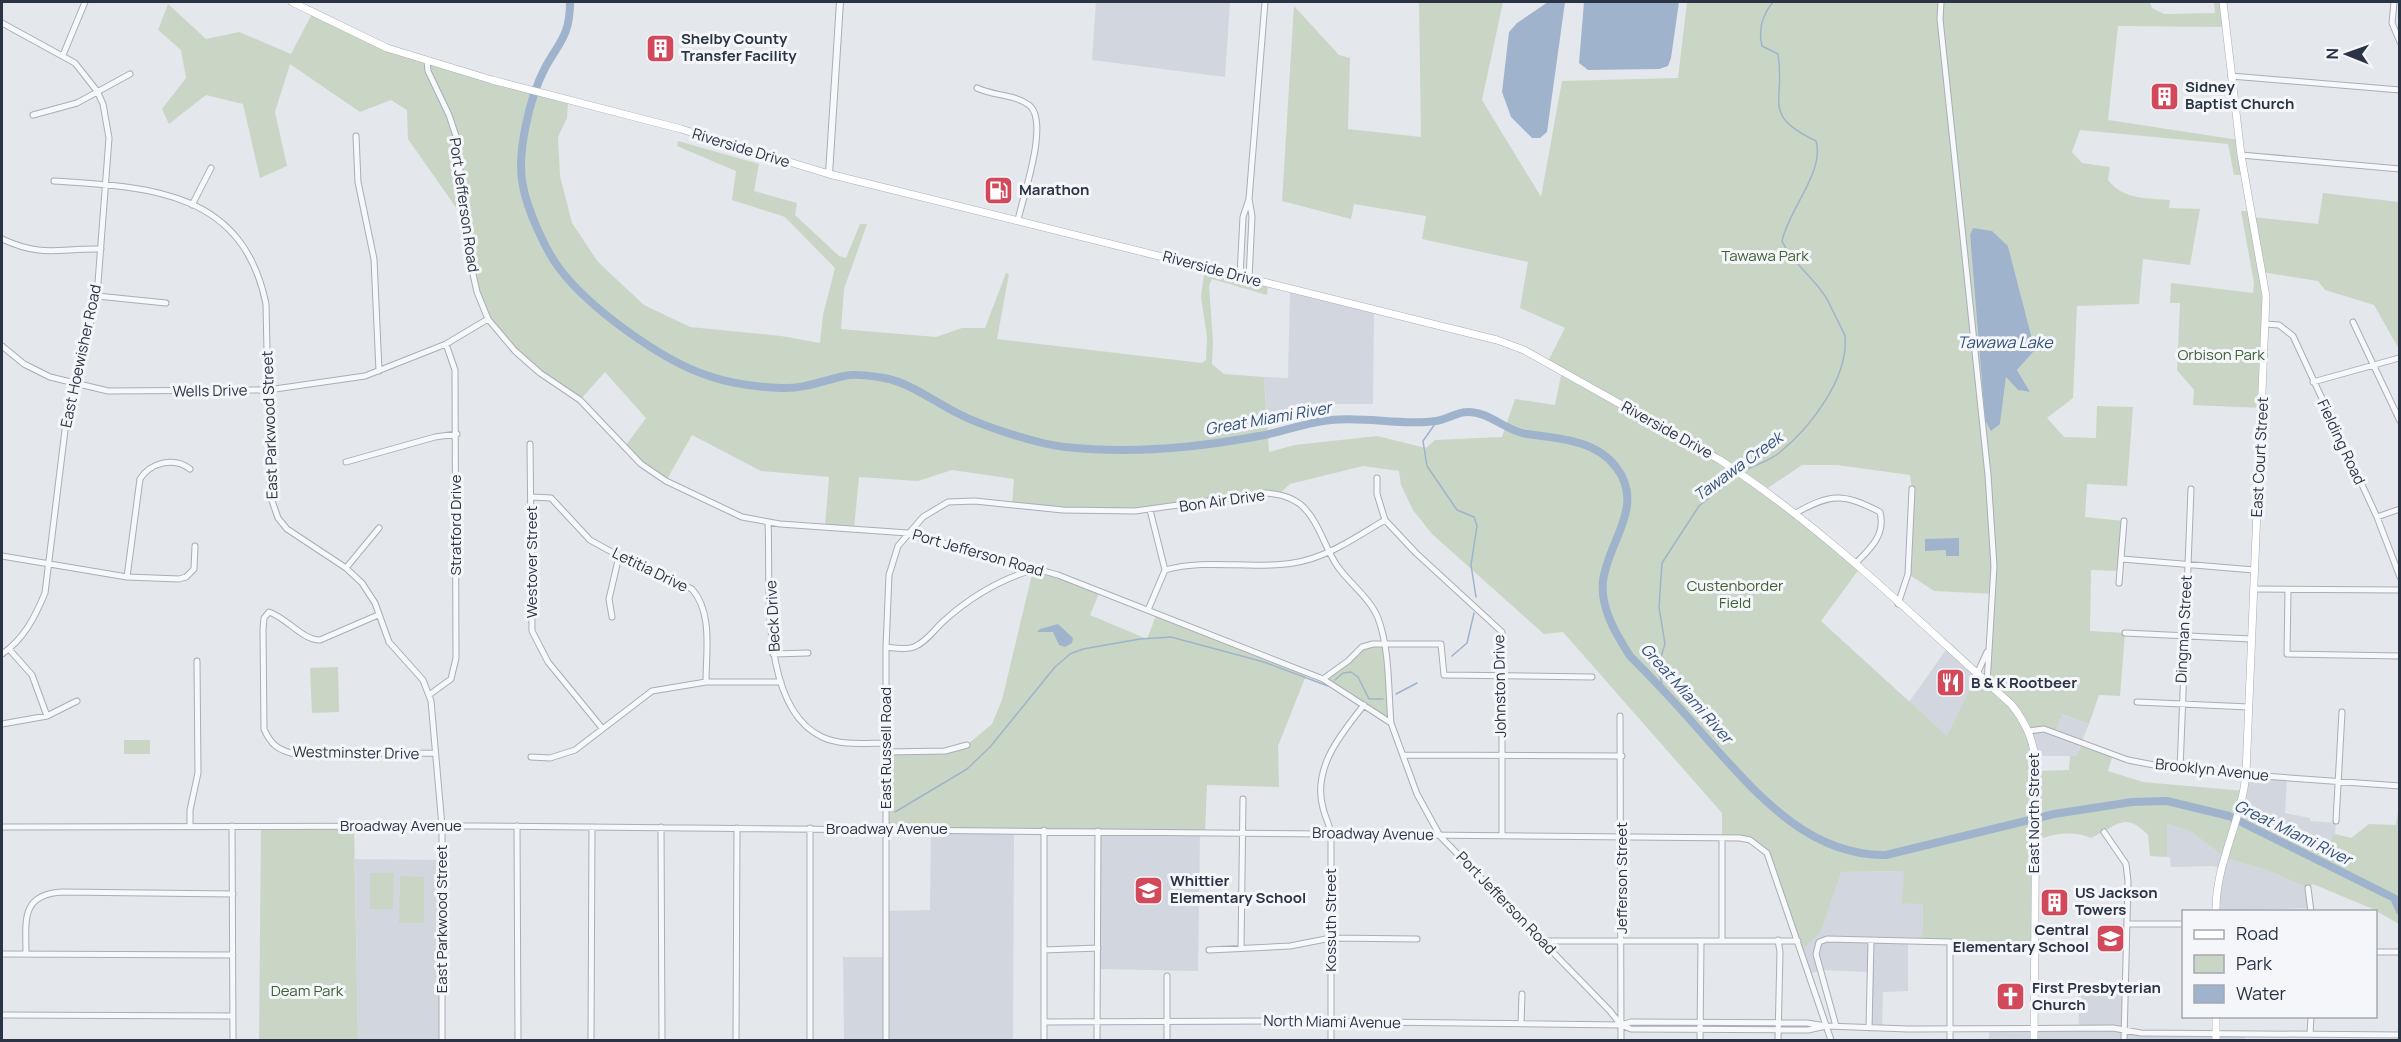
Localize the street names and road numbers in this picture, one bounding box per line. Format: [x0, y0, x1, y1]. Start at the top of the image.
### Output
street label: Riverside Drive [690, 123, 793, 172]
street label: Port Jefferson Road [445, 136, 484, 274]
street label: Riverside Drive [1161, 245, 1264, 292]
street label: East Hoewisher Road [55, 282, 106, 429]
street label: East Parkwood Street [256, 350, 283, 500]
street label: Wells Drive [172, 379, 248, 402]
street label: Riverside Drive [1618, 396, 1717, 463]
street label: East Court Street [2246, 396, 2273, 518]
street label: Fielding Road [2312, 396, 2370, 488]
street label: Stratford Drive [445, 474, 466, 575]
street label: Bon Air Drive [1178, 484, 1266, 517]
street label: Westover Street [521, 506, 542, 618]
street label: Port Jefferson Road [910, 524, 1046, 581]
street label: Letitia Drive [609, 542, 692, 597]
street label: Dingman Street [2170, 574, 2197, 684]
street label: Beck Drive [760, 579, 785, 652]
street label: Johnston Drive [1488, 634, 1511, 738]
street label: East Russell Road [875, 687, 896, 809]
street label: Westminster Drive [292, 741, 420, 764]
street label: East North Street [2023, 753, 2044, 873]
street label: Brooklyn Avenue [2154, 753, 2270, 786]
street label: Broadway Avenue [340, 815, 462, 836]
street label: Broadway Avenue [826, 818, 948, 839]
street label: Broadway Avenue [1312, 822, 1434, 845]
street label: Jefferson Street [1611, 822, 1632, 934]
street label: East Parkwood Street [431, 845, 452, 993]
street label: Port Jefferson Road [1452, 847, 1561, 959]
street label: Kossuth Street [1320, 868, 1341, 972]
street label: North Miami Avenue [1263, 1010, 1401, 1033]

